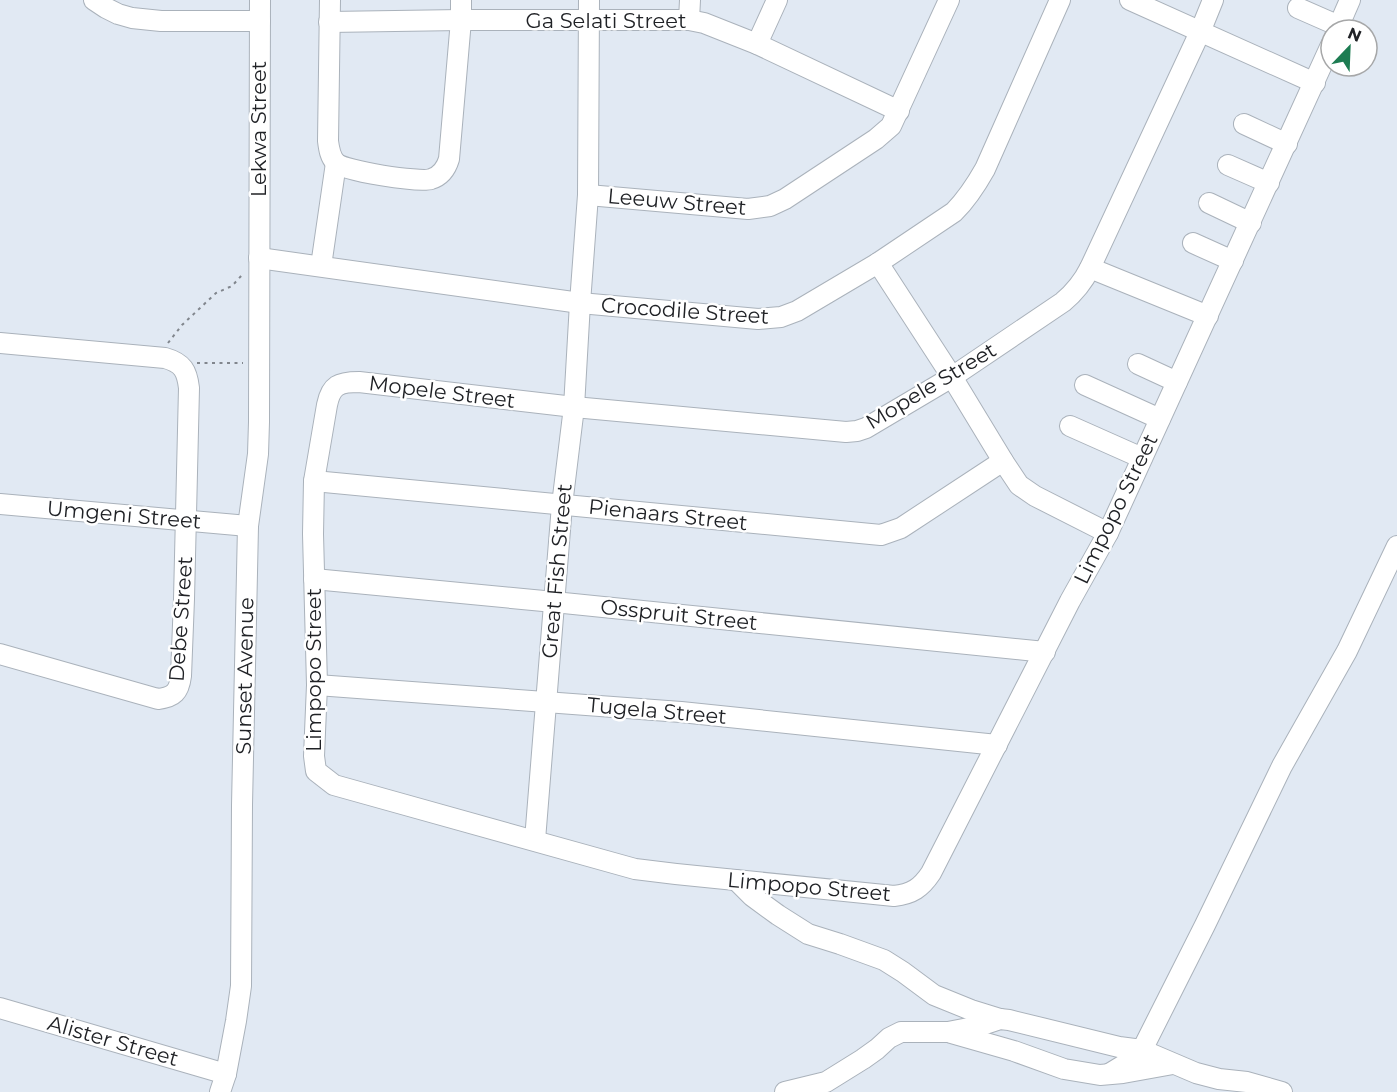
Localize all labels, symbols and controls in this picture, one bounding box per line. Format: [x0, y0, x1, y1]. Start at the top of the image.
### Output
street label: Ga Selati Street [526, 8, 686, 33]
north arrow [1319, 18, 1379, 78]
text: N [1345, 23, 1364, 46]
street label: Lekwa Street [246, 61, 271, 197]
street label: Leeuw Street [607, 183, 747, 220]
street label: Crocodile Street [600, 292, 770, 329]
street label: Mopele Street [861, 337, 1000, 434]
street label: Mopele Street [367, 370, 517, 413]
street label: Limpopo Street [1068, 430, 1163, 588]
street label: Great Fish Street [536, 482, 577, 659]
street label: Pienaars Street [587, 494, 749, 535]
street label: Umgeni Street [46, 495, 202, 534]
street label: Debe Street [164, 555, 197, 683]
street label: Limpopo Street [301, 588, 326, 752]
street label: Osspruit Street [599, 594, 759, 635]
street label: Sunset Avenue [231, 597, 258, 755]
street label: Tugela Street [586, 692, 728, 729]
street label: Limpopo Street [726, 867, 892, 906]
street label: Alister Street [45, 1010, 181, 1071]

